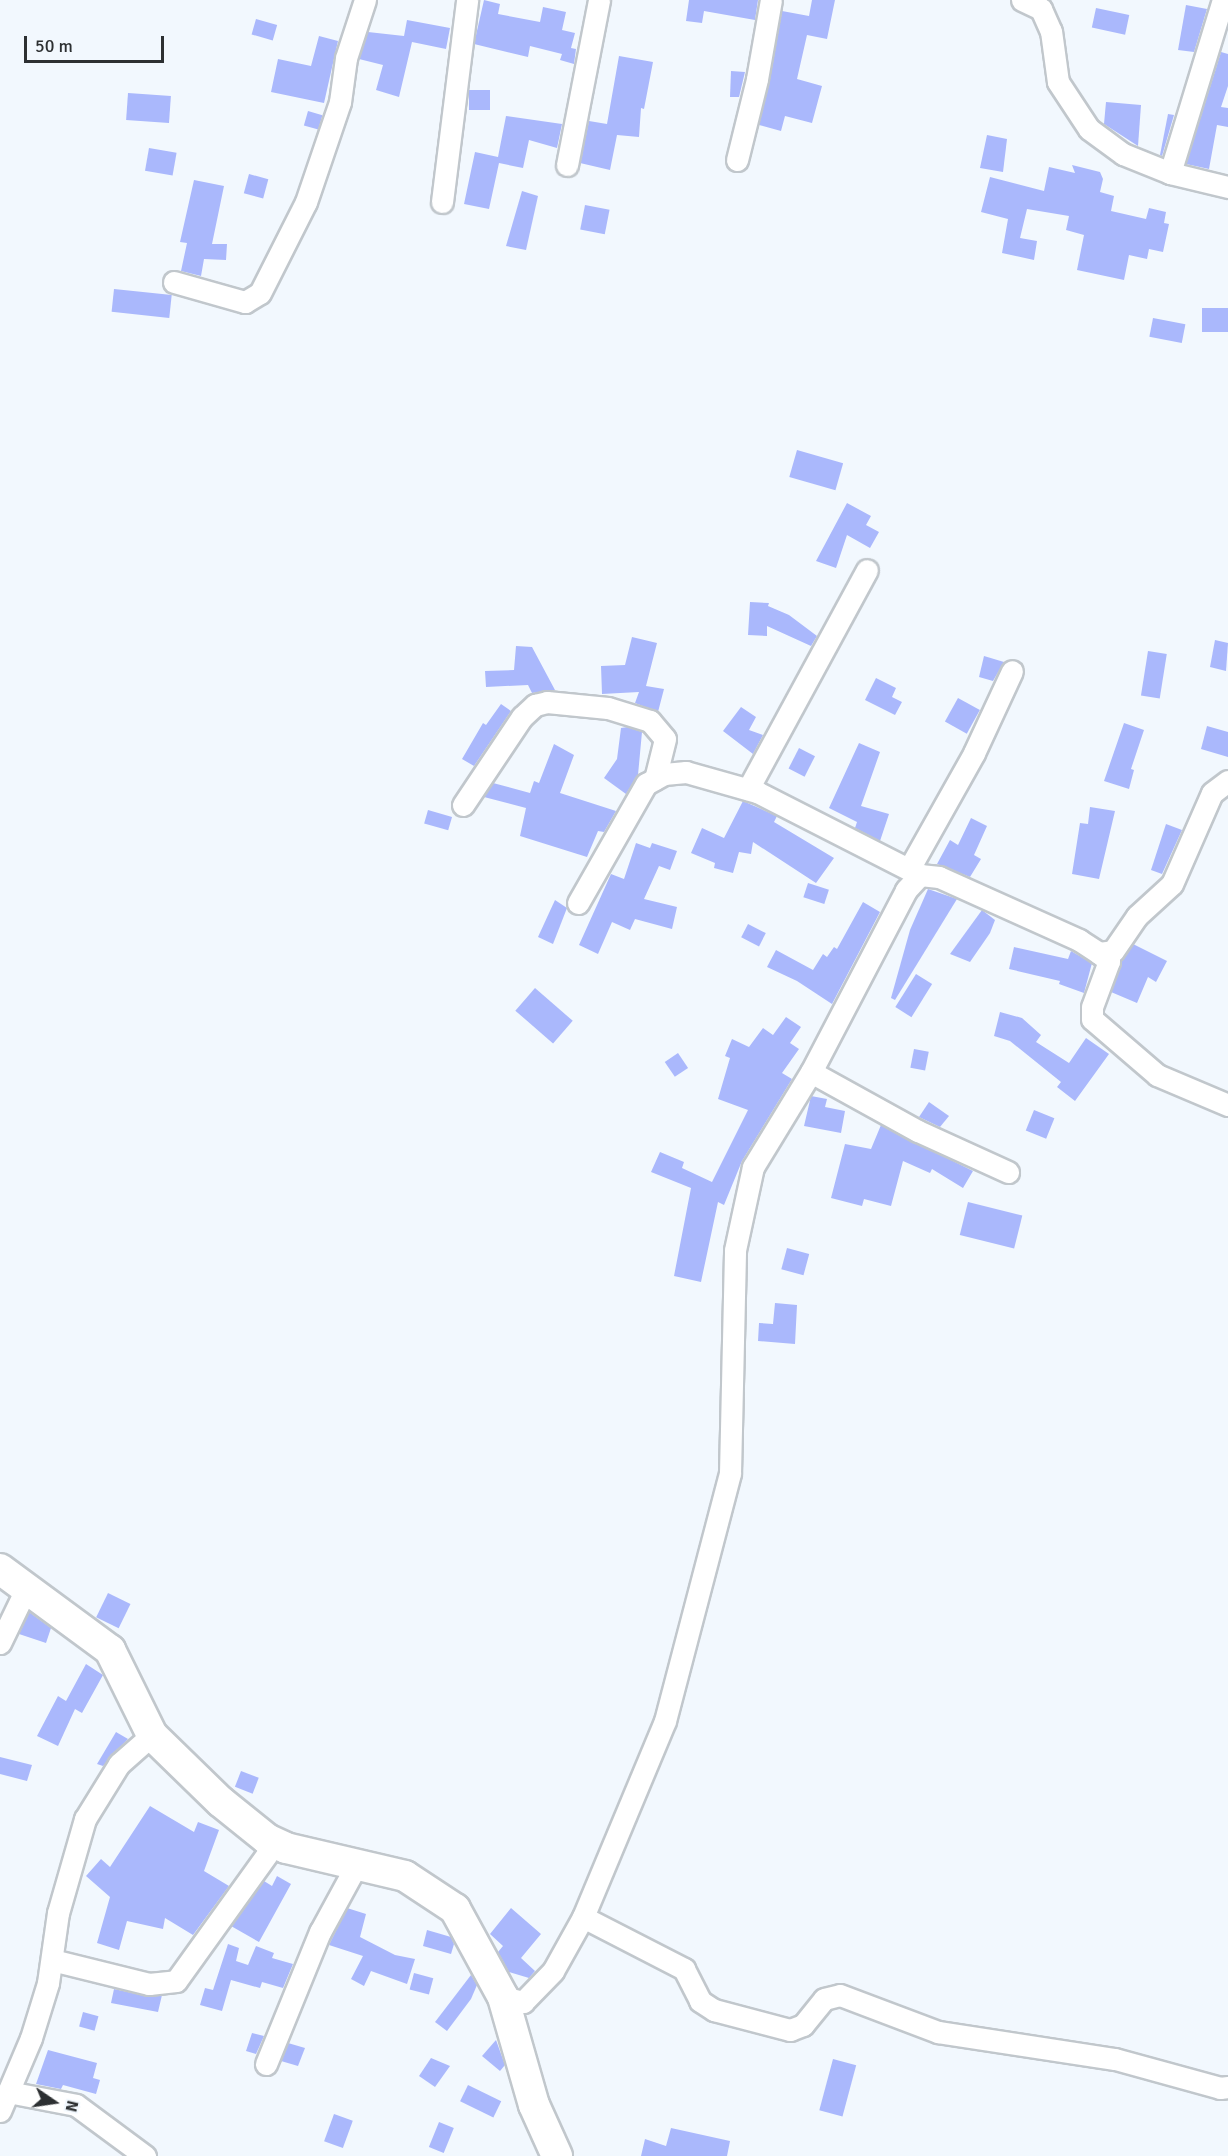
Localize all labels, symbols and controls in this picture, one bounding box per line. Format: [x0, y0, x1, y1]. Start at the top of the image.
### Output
scale bar [27, 24, 166, 62]
text: 50 m [35, 35, 73, 57]
north arrow [24, 2072, 84, 2132]
text: N [61, 2098, 83, 2114]

